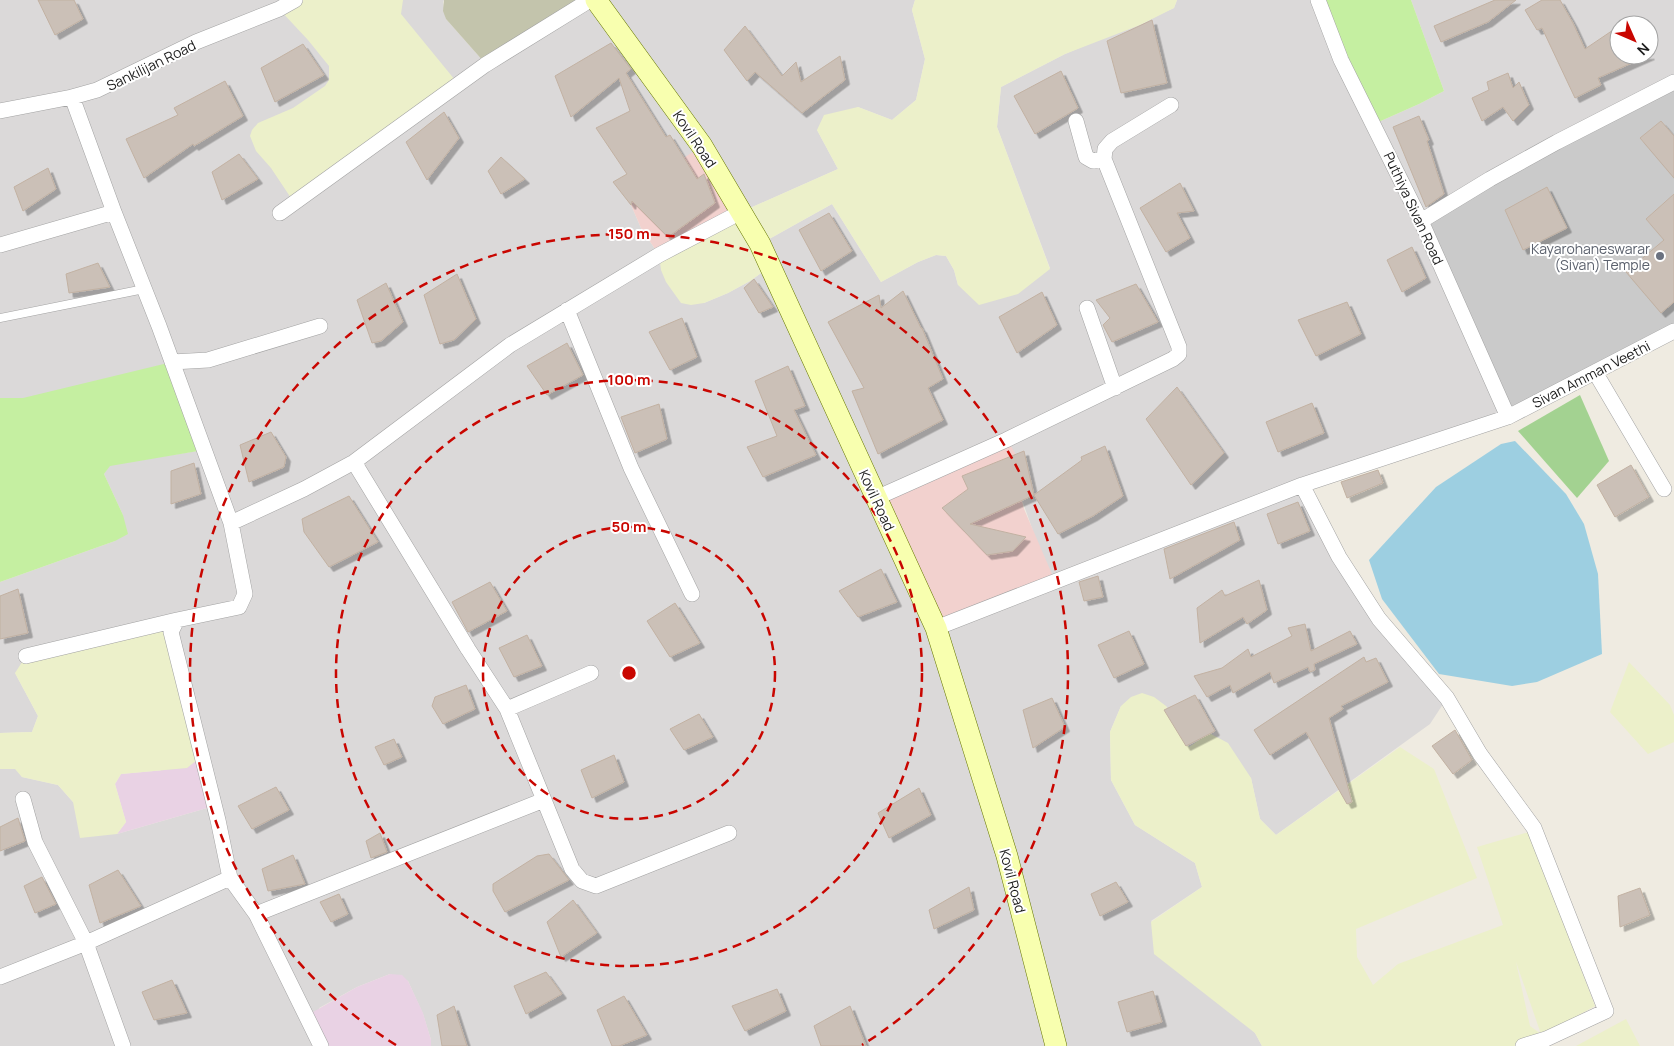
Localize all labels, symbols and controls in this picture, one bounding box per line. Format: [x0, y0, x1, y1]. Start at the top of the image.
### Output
north arrow [1609, 15, 1659, 65]
street label: Sankilijan Road [103, 35, 199, 95]
text: N [1633, 39, 1654, 60]
street label: Kovil Road [669, 107, 721, 171]
street label: Puthiya Sivan Road [1380, 149, 1448, 267]
text: 150 m [608, 223, 650, 244]
place label: Kayarohaneswarar (Sivan) Temple [1531, 239, 1650, 274]
marker: Kayarohaneswarar (Sivan) Temple [1654, 250, 1666, 262]
street label: Sivan Amman Veethi [1529, 336, 1653, 412]
text: 100 m [608, 369, 650, 390]
street label: Kovil Road [855, 466, 899, 534]
text: 50 m [611, 516, 647, 537]
centre of rings [620, 664, 638, 682]
street label: Kovil Road [995, 847, 1031, 915]

